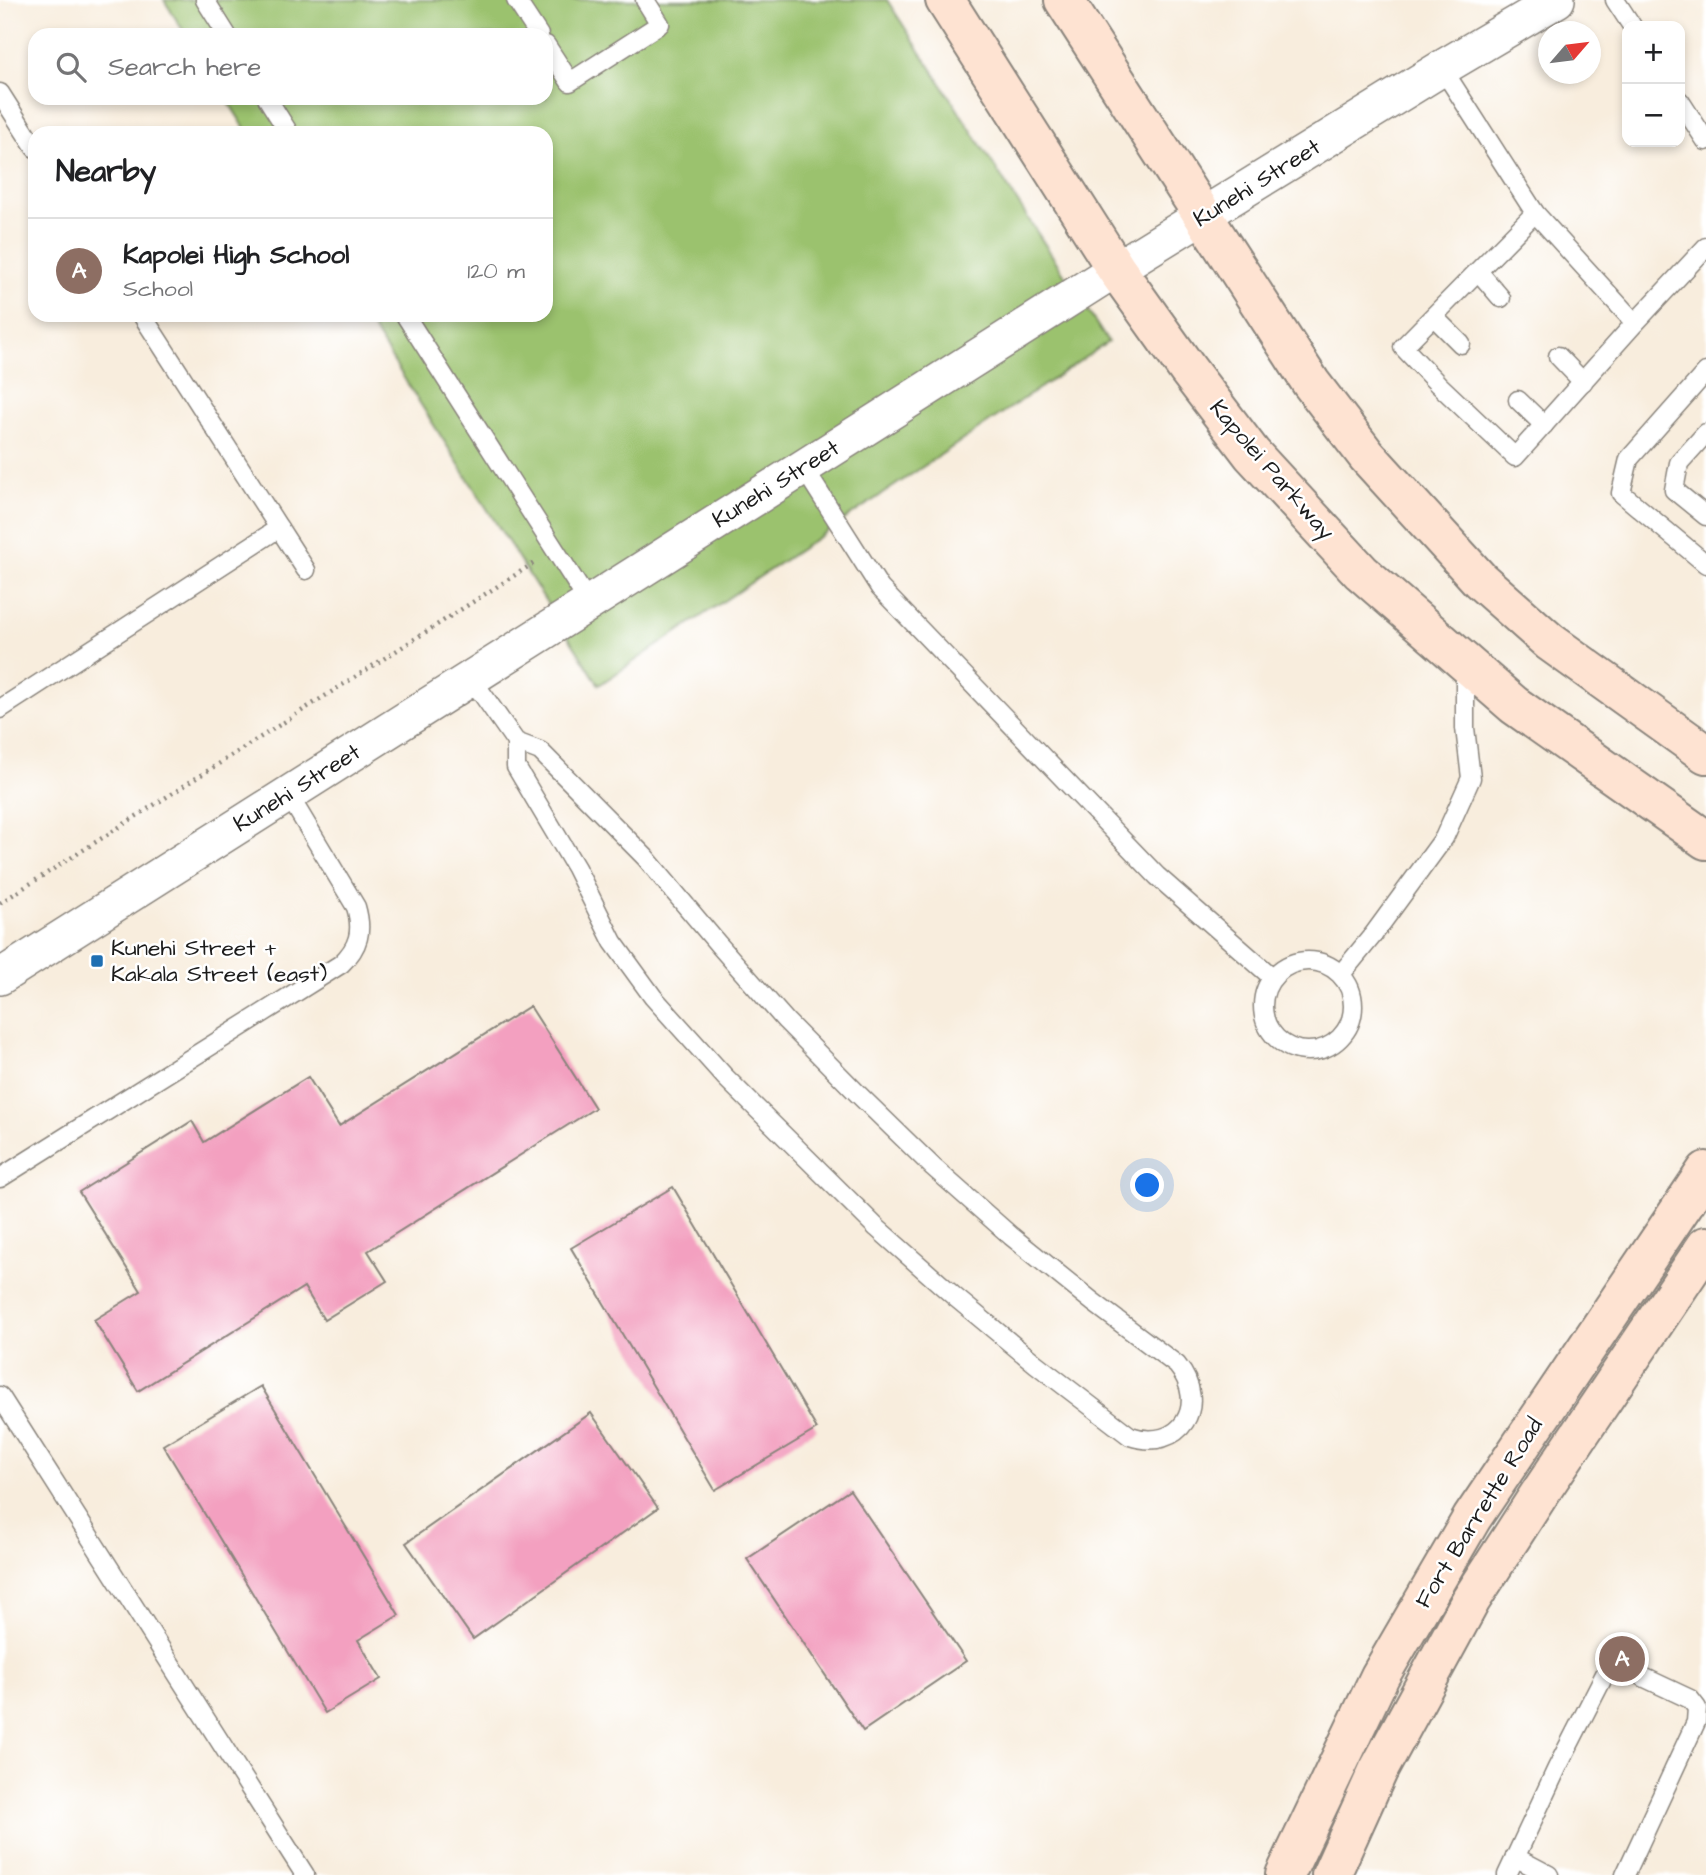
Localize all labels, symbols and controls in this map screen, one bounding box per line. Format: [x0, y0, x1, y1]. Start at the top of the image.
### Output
north arrow [1538, 21, 1601, 84]
map controls [1622, 21, 1685, 147]
button: + [1622, 21, 1685, 84]
search box [28, 28, 553, 105]
icon: search [52, 48, 90, 86]
text: Search here [108, 49, 261, 85]
button: − [1622, 84, 1685, 147]
street label: Kunehi Street [1187, 131, 1327, 235]
text: Nearby [56, 151, 156, 193]
text: Kapolei High School [123, 237, 349, 273]
text: A [72, 255, 86, 287]
text: 120 m [467, 255, 525, 287]
text: School [123, 273, 193, 305]
street label: Kapolei Parkway [1201, 393, 1342, 548]
street label: Kunehi Street [706, 432, 846, 536]
street label: Kunehi Street [227, 736, 367, 840]
place label: Kunehi Street + Kakala Street (east) [111, 932, 327, 990]
marker: Kunehi Street + Kakala Street (east) [89, 953, 105, 969]
your location [1130, 1168, 1164, 1202]
street label: Fort Barrette Road [1407, 1411, 1551, 1614]
pin: A [1599, 1633, 1645, 1685]

